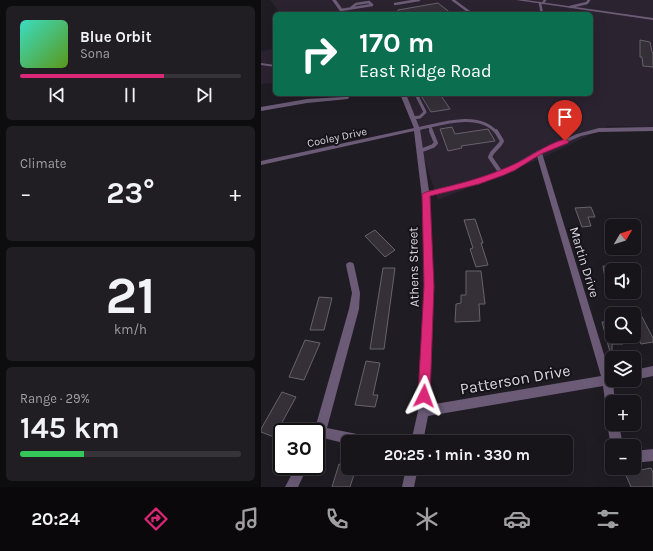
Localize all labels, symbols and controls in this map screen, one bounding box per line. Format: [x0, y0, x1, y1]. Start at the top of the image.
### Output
text: 170 m [359, 26, 434, 59]
text: Blue Orbit [80, 28, 152, 46]
icon: right [293, 28, 345, 80]
text: Sona [80, 46, 110, 61]
text: East Ridge Road [359, 60, 492, 82]
icon: previous [46, 84, 68, 106]
icon: pause [119, 84, 141, 106]
icon: next [193, 84, 215, 106]
pin [548, 100, 582, 141]
icon: arrive [554, 106, 576, 128]
street label: Cooley Drive [306, 125, 369, 150]
text: Climate [20, 156, 66, 171]
text: 23° [106, 175, 155, 211]
text: − [20, 181, 32, 207]
text: + [229, 181, 241, 207]
north arrow [605, 219, 641, 255]
map controls [605, 219, 641, 475]
street label: Martin Drive [567, 225, 602, 300]
street label: Athens Street [405, 227, 422, 307]
button: sound [605, 263, 641, 299]
text: 21 [106, 265, 156, 326]
button: search [605, 307, 641, 343]
text: km/h [114, 322, 147, 337]
button: layers [605, 351, 641, 387]
street label: Patterson Drive [458, 360, 572, 399]
position arrow [403, 375, 445, 417]
text: Range · 29% [20, 391, 90, 406]
button: + [605, 395, 641, 431]
text: 145 km [20, 410, 120, 446]
speed limit sign: 30 [273, 423, 325, 475]
button: − [605, 439, 641, 475]
text: 20:25 · 1 min · 330 m [384, 446, 530, 464]
icon: directions [142, 505, 170, 533]
icon: music [233, 505, 261, 533]
icon: phone [323, 505, 351, 533]
icon: climate [413, 505, 441, 533]
icon: car [503, 505, 531, 533]
icon: filters [594, 505, 622, 533]
text: 20:24 [31, 508, 80, 530]

